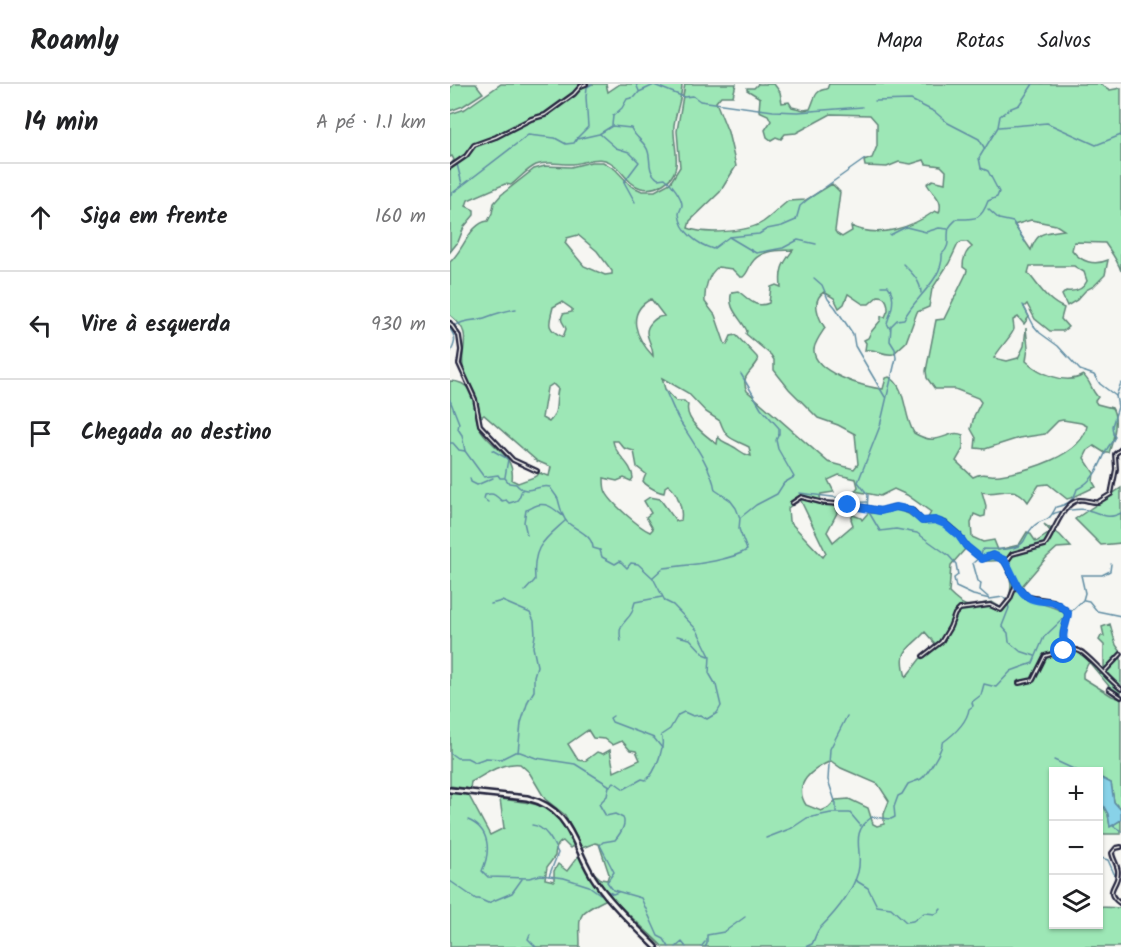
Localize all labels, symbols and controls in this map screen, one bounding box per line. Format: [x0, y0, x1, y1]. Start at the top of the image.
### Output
text: Roamly [30, 19, 119, 64]
text: Mapa [877, 25, 923, 58]
text: Rotas [956, 25, 1005, 58]
text: Salvos [1038, 25, 1091, 58]
text: 14 min [24, 102, 99, 144]
text: A pé · 1.1 km [316, 107, 426, 139]
text: Siga em frente [81, 200, 227, 235]
icon: ahead [24, 201, 57, 234]
text: 160 m [375, 201, 426, 233]
text: Vire à esquerda [81, 308, 230, 343]
icon: left [24, 309, 57, 342]
text: 930 m [371, 309, 426, 341]
text: Chegada ao destino [81, 416, 272, 451]
icon: arrive [24, 417, 57, 450]
route end [834, 491, 860, 517]
route start [1050, 637, 1076, 663]
map controls [1049, 767, 1103, 929]
button: + [1049, 767, 1103, 821]
button: − [1049, 821, 1103, 875]
button: layers [1049, 875, 1103, 929]

